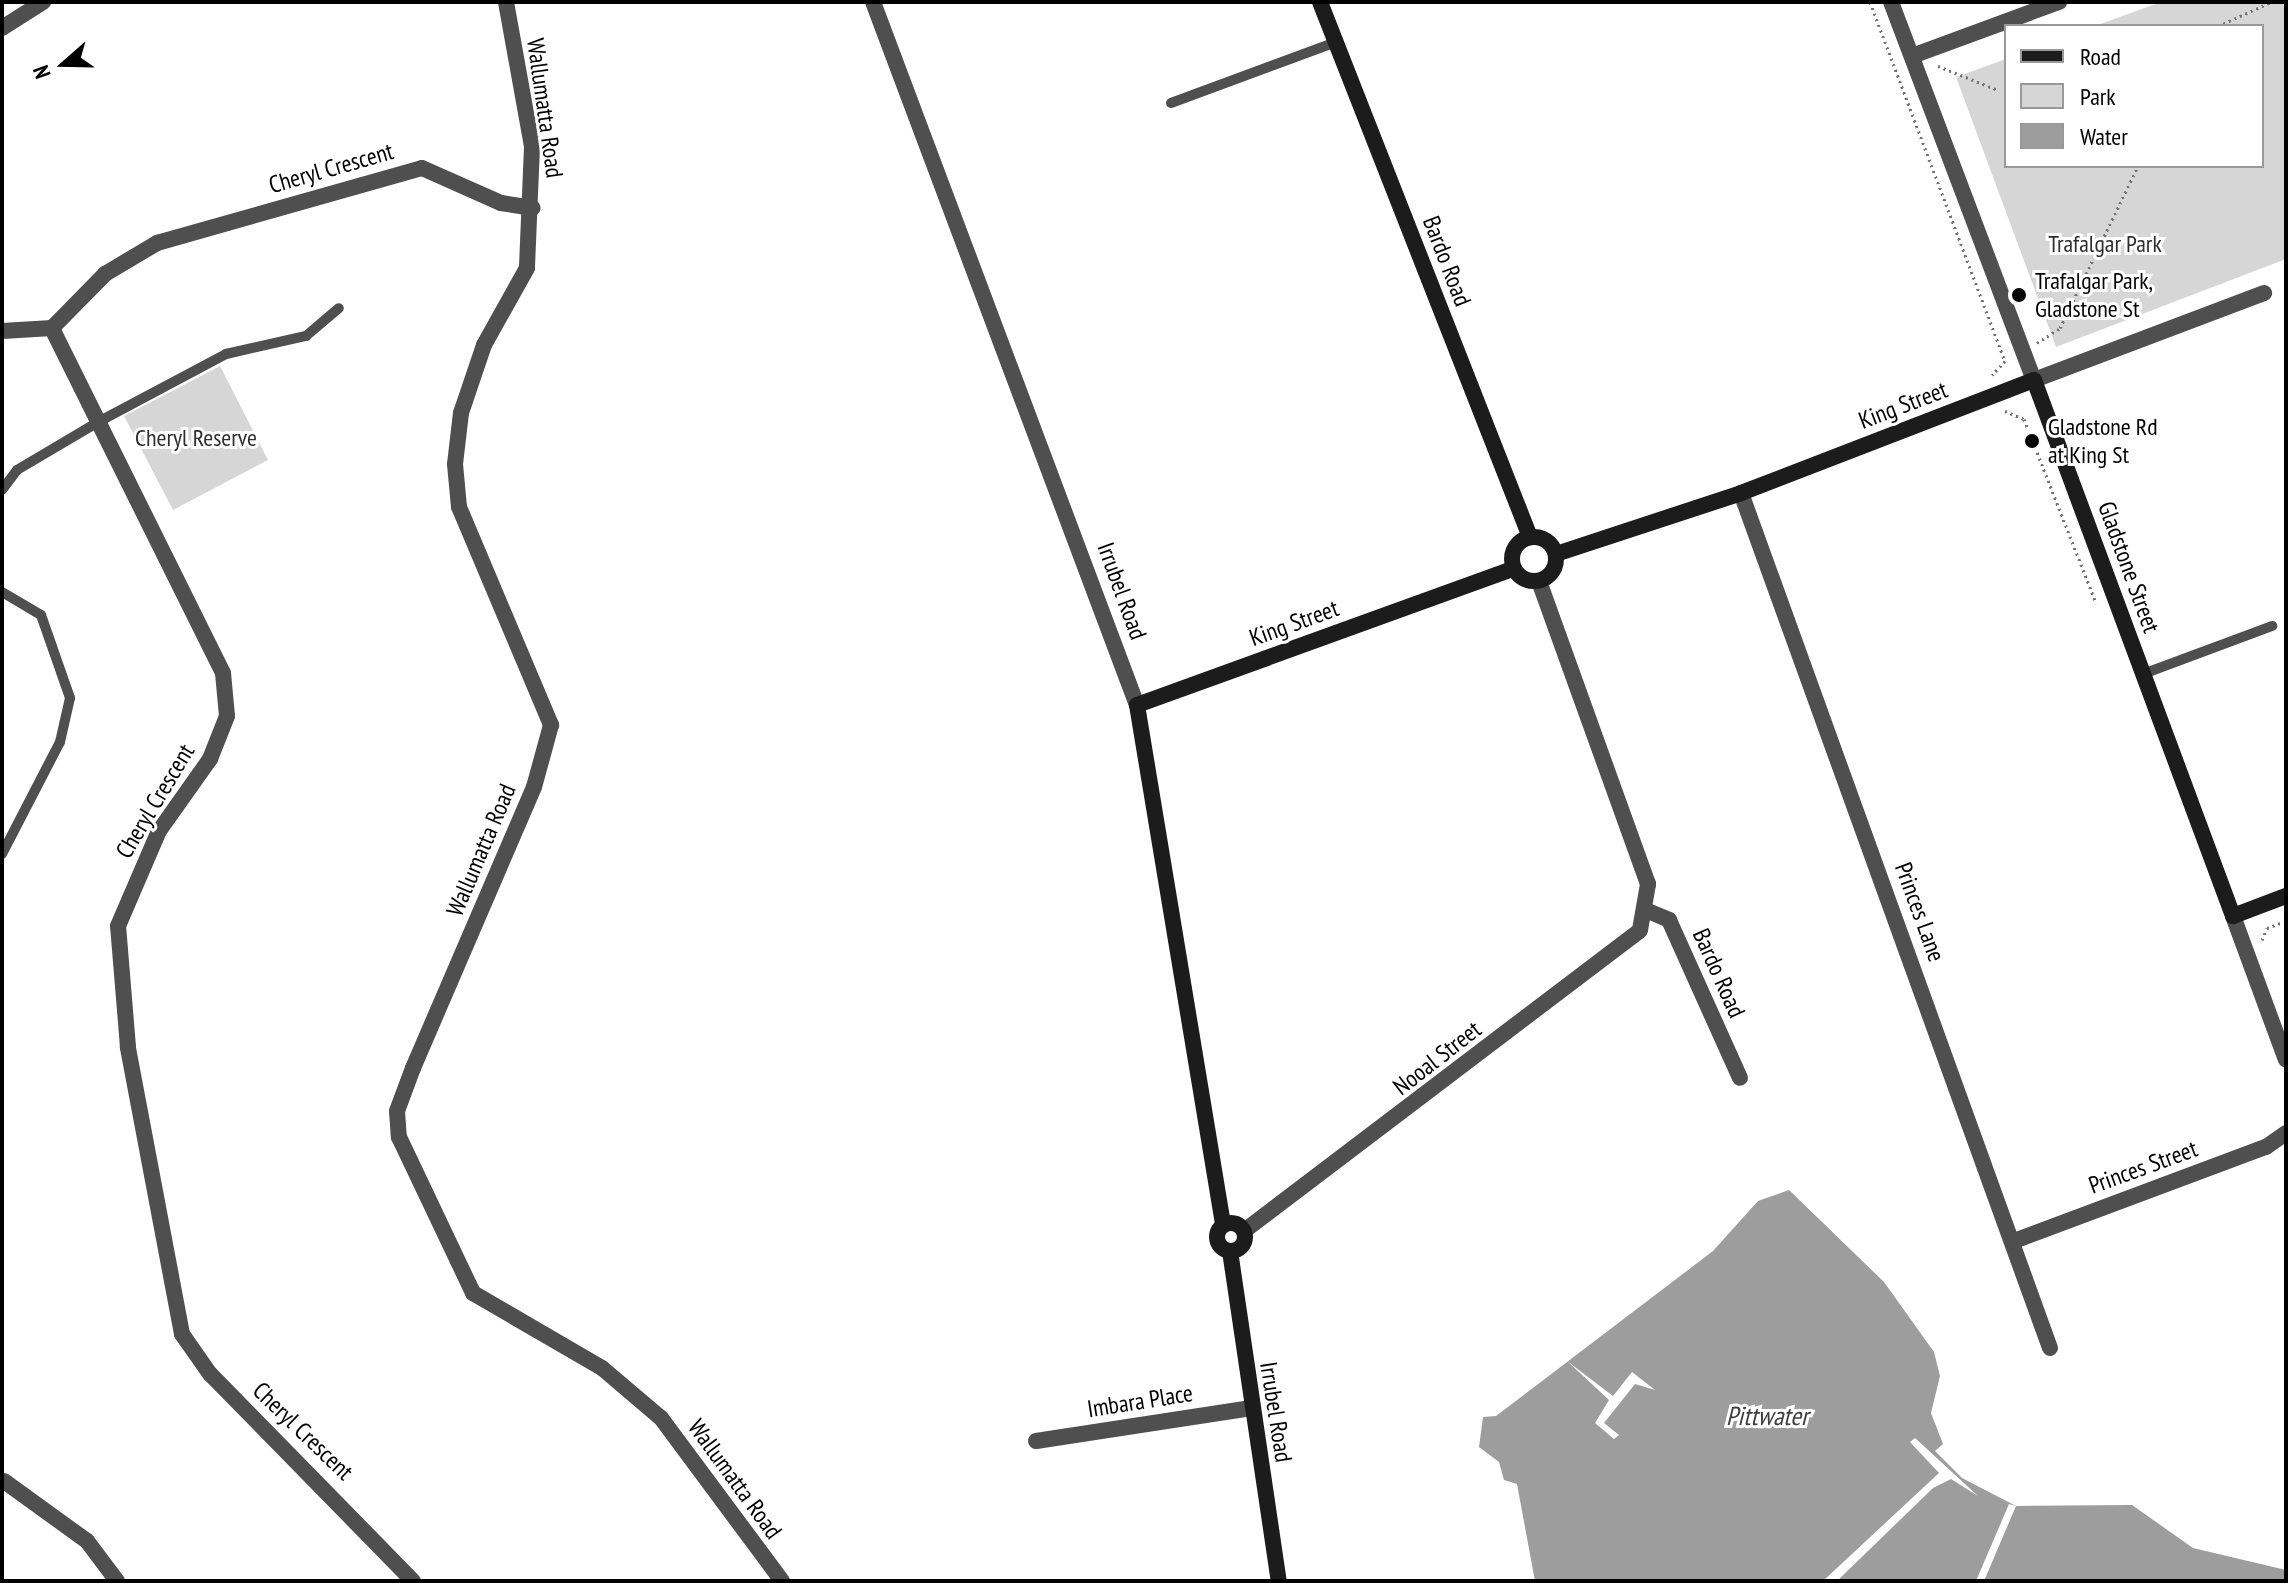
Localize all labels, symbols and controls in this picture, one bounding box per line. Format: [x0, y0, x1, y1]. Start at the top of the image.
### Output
north arrow [24, 24, 104, 104]
legend [2004, 24, 2264, 168]
street label: Wallumatta Road [521, 36, 569, 180]
text: Road [2080, 41, 2121, 72]
text: N [26, 62, 57, 83]
text: Park [2080, 81, 2116, 112]
text: Water [2080, 121, 2128, 152]
street label: Cheryl Crescent [265, 136, 397, 200]
street label: Bardo Road [1417, 212, 1477, 310]
park label: Trafalgar Park [2048, 230, 2162, 258]
place label: Trafalgar Park, Gladstone St [2035, 267, 2153, 323]
marker: Trafalgar Park, Gladstone St [2010, 286, 2028, 304]
street label: King Street [1855, 375, 1951, 435]
place label: Gladstone Rd at King St [2048, 413, 2158, 469]
park label: Cheryl Reserve [135, 424, 257, 452]
marker: Gladstone Rd at King St [2023, 432, 2041, 450]
street label: Gladstone Street [2092, 497, 2166, 637]
street label: Irrubel Road [1091, 539, 1153, 643]
street label: King Street [1246, 594, 1342, 652]
street label: Cheryl Crescent [110, 739, 200, 863]
street label: Wallumatta Road [440, 780, 522, 920]
street label: Princes Lane [1889, 858, 1951, 966]
street label: Bardo Road [1687, 924, 1751, 1022]
street label: Nooal Street [1387, 1015, 1487, 1101]
street label: Princes Street [2085, 1134, 2201, 1200]
street label: Irrubel Road [1254, 1360, 1298, 1464]
street label: Cheryl Crescent [247, 1376, 359, 1486]
street label: Imbara Place [1085, 1378, 1195, 1424]
water label: Pittwater [1726, 1400, 1808, 1432]
street label: Wallumatta Road [682, 1414, 788, 1544]

